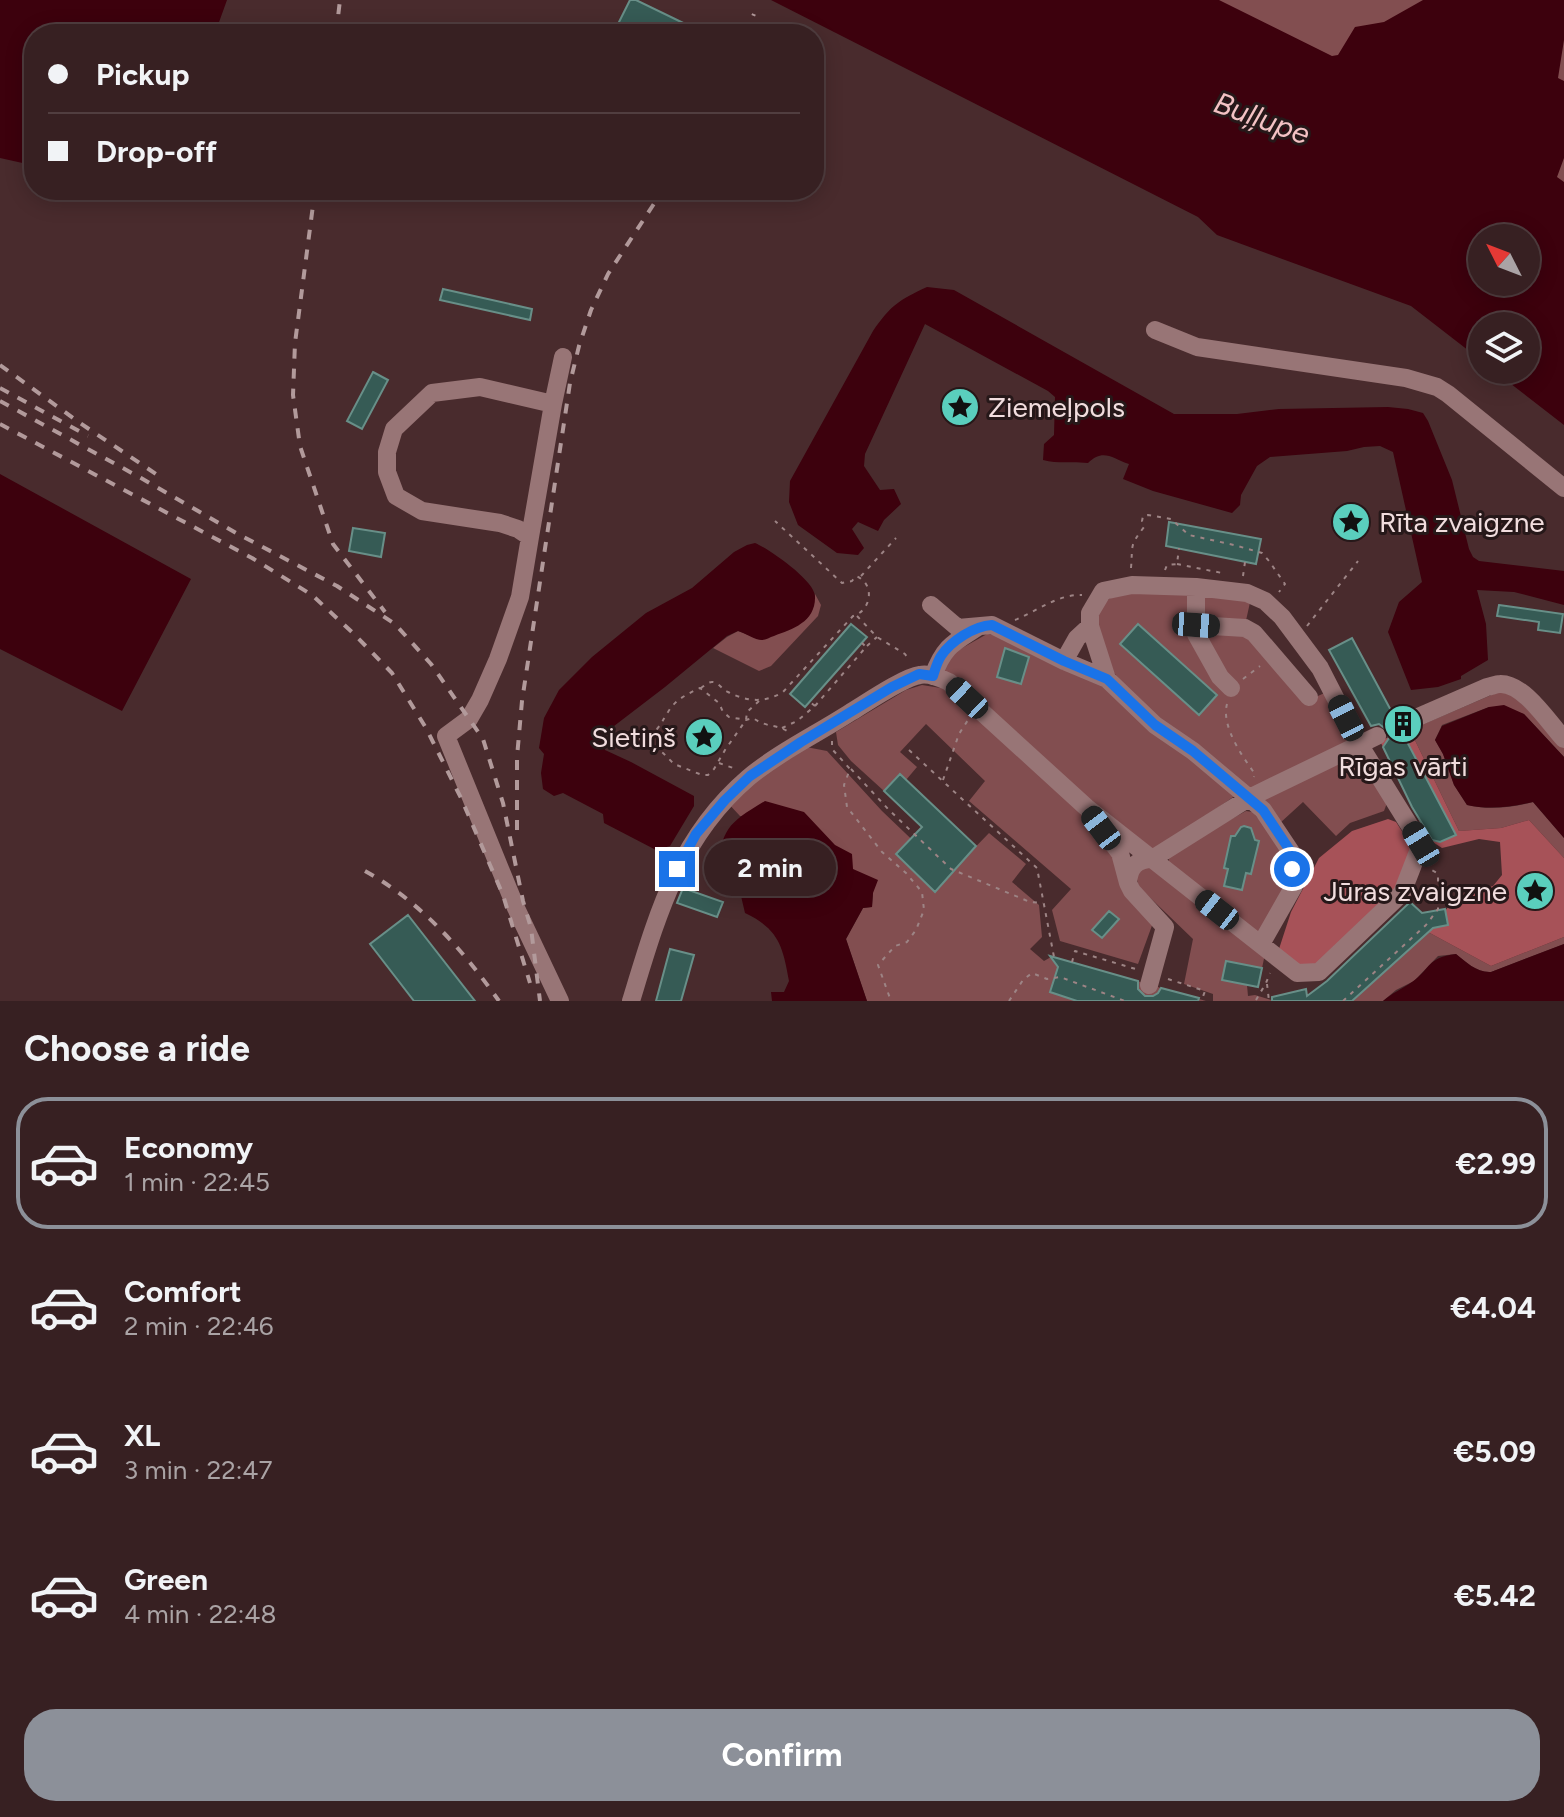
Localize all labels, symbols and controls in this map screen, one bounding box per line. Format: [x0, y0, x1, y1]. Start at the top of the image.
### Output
text: Pickup [96, 56, 190, 93]
water label: Buļļupe [1209, 84, 1315, 152]
text: Drop-off [96, 133, 217, 170]
north arrow [1468, 224, 1540, 296]
map controls [1468, 224, 1540, 384]
button: layers [1468, 312, 1540, 384]
place icon: Ziemeļpols [939, 386, 981, 428]
place label: Ziemeļpols [988, 390, 1125, 424]
place icon: Rīta zvaigzne [1330, 501, 1372, 543]
place label: Rīta zvaigzne [1379, 505, 1545, 539]
car [1171, 611, 1221, 639]
car [941, 673, 993, 723]
car [1324, 691, 1368, 745]
building icon: Rīgas vārti [1382, 703, 1424, 745]
place icon: Sietiņš [683, 716, 725, 758]
place label: Sietiņš [591, 720, 676, 754]
place label: Rīgas vārti [1338, 749, 1468, 783]
car [1077, 802, 1125, 854]
car [1398, 817, 1444, 871]
callout: 2 min [705, 841, 837, 897]
route end [659, 851, 695, 887]
route start [1274, 851, 1310, 887]
text: 2 min [737, 852, 803, 884]
place icon: Jūras zvaigzne [1514, 870, 1556, 912]
place label: Jūras zvaigzne [1323, 874, 1507, 908]
car [1191, 886, 1243, 934]
text: Choose a ride [24, 1027, 250, 1070]
icon: car [28, 1127, 100, 1199]
text: Economy [124, 1129, 253, 1166]
text: €2.99 [1456, 1145, 1536, 1182]
text: 1 min · 22:45 [124, 1166, 270, 1198]
icon: car [28, 1271, 100, 1343]
text: Comfort [124, 1273, 242, 1310]
text: €4.04 [1450, 1289, 1536, 1326]
text: 2 min · 22:46 [124, 1310, 274, 1342]
icon: car [28, 1415, 100, 1487]
text: XL [124, 1417, 160, 1454]
text: €5.09 [1453, 1433, 1536, 1470]
text: 3 min · 22:47 [124, 1454, 272, 1486]
icon: car [28, 1559, 100, 1631]
text: Green [124, 1561, 208, 1598]
text: €5.42 [1454, 1577, 1536, 1614]
text: 4 min · 22:48 [124, 1598, 276, 1630]
button: Confirm [24, 1709, 1540, 1801]

